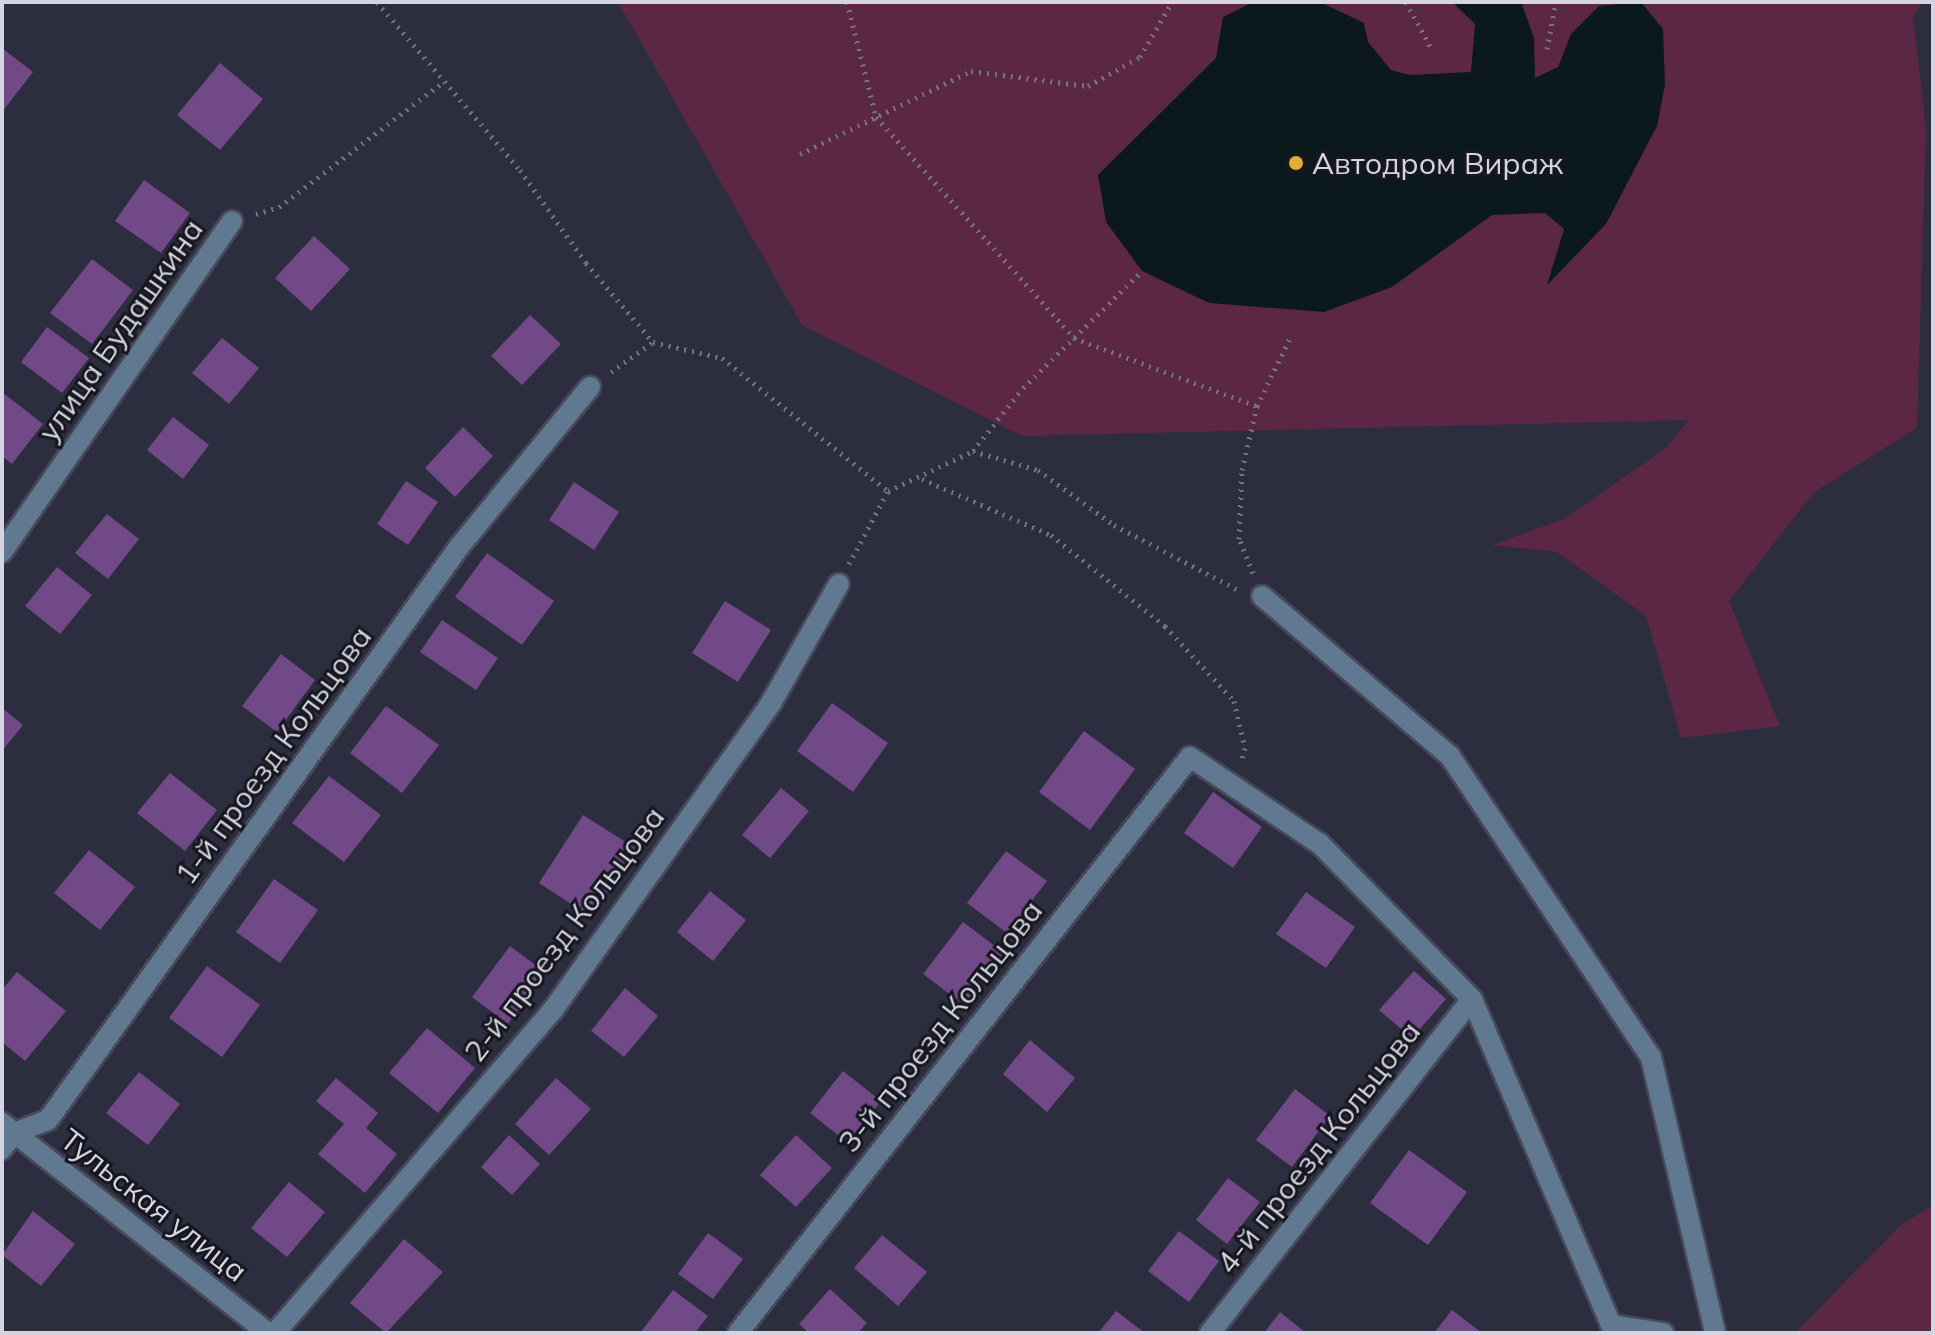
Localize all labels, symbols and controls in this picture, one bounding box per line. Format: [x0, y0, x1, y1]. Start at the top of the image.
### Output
place label: Автодром Вираж [1312, 145, 1563, 181]
marker: Автодром Вираж [1287, 154, 1305, 172]
street label: улица Будашкина [30, 212, 210, 448]
street label: 1-й проезд Кольцова [167, 619, 379, 891]
street label: 2-й проезд Кольцова [456, 799, 672, 1069]
street label: 3-й проезд Кольцова [830, 893, 1050, 1159]
street label: 4-й проезд Кольцова [1208, 1014, 1428, 1280]
street label: Тульская улица [54, 1121, 254, 1289]

